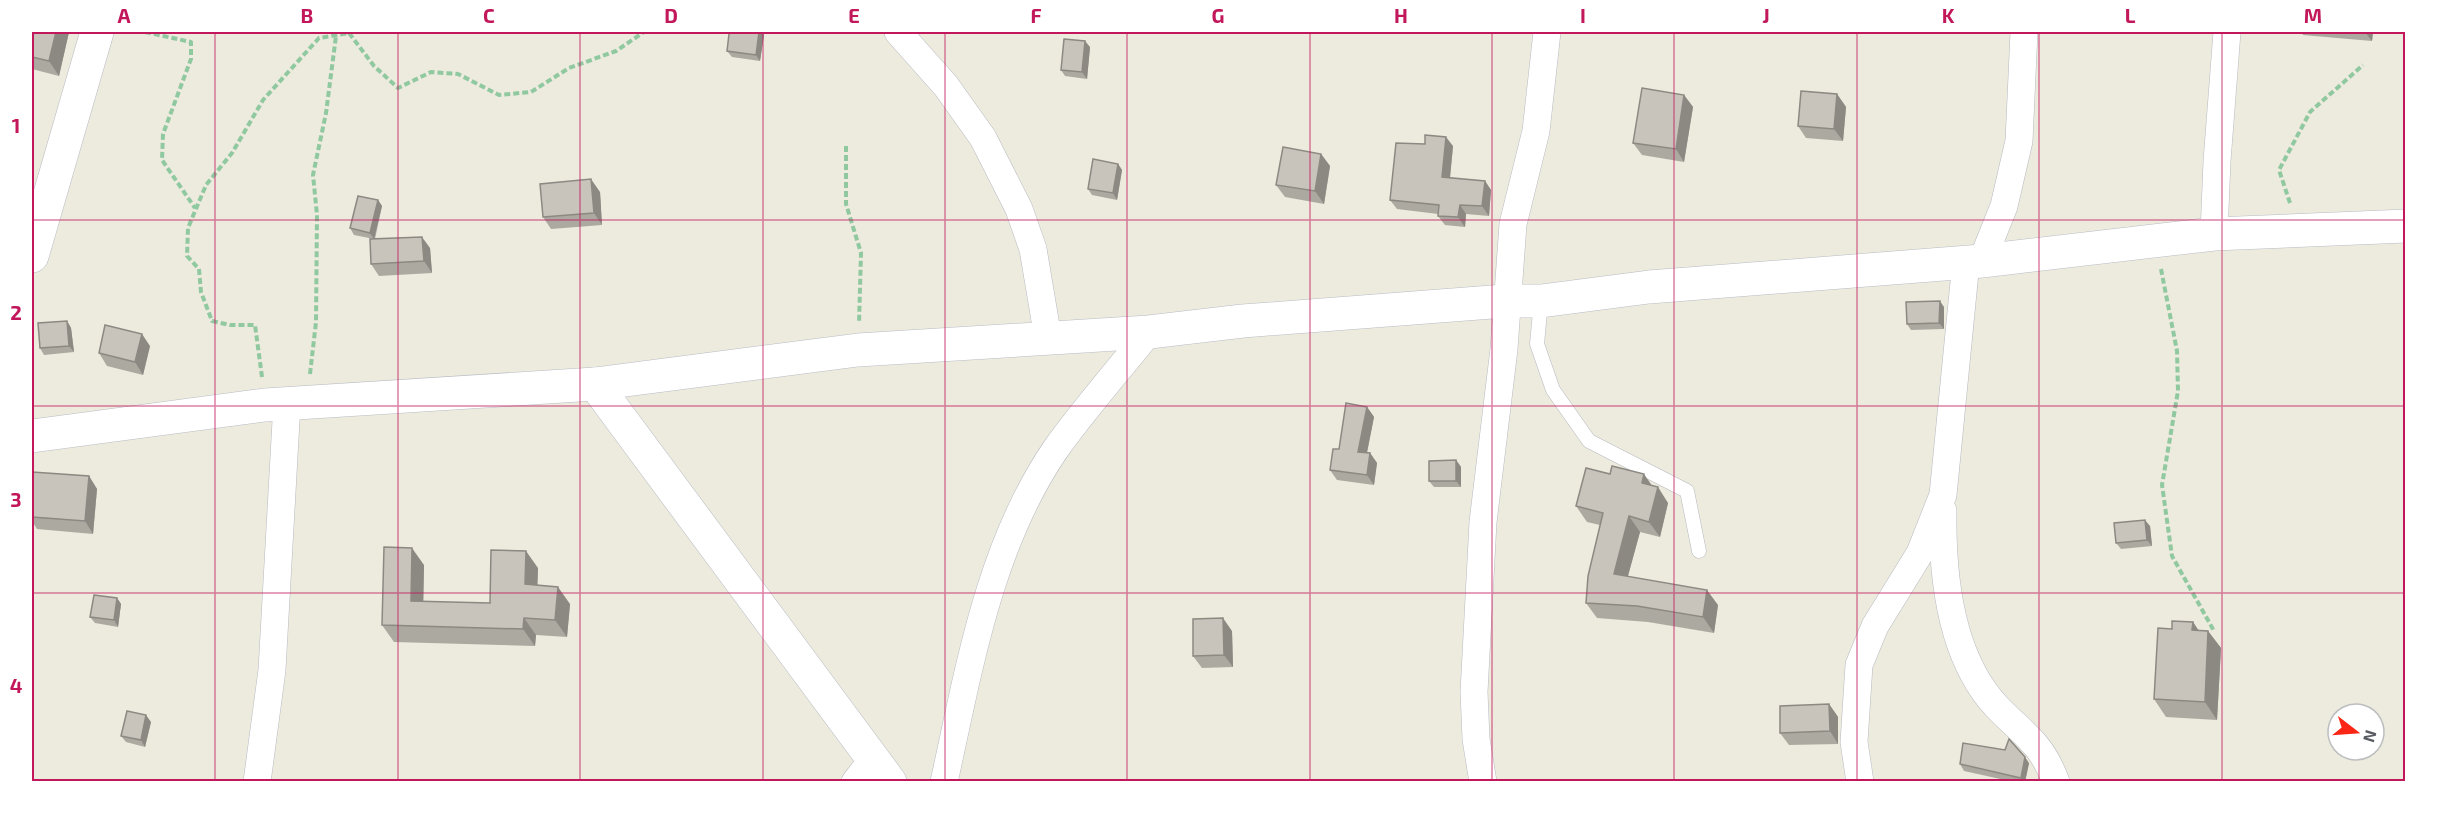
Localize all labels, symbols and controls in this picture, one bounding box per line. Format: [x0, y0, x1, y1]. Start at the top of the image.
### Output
text: A [117, 3, 131, 27]
text: B [301, 3, 313, 27]
text: C [483, 3, 495, 27]
text: D [664, 3, 678, 27]
text: E [848, 3, 860, 27]
text: F [1030, 3, 1042, 27]
text: G [1212, 3, 1224, 27]
text: H [1394, 3, 1408, 27]
text: I [1580, 3, 1586, 27]
text: J [1762, 3, 1770, 27]
text: K [1942, 3, 1955, 27]
text: L [2125, 3, 2136, 27]
text: M [2304, 3, 2322, 27]
text: 1 [12, 113, 20, 137]
text: 2 [10, 300, 22, 324]
text: 3 [10, 487, 22, 511]
text: 4 [10, 673, 23, 697]
north arrow [2326, 702, 2386, 762]
text: N [2360, 728, 2382, 745]

